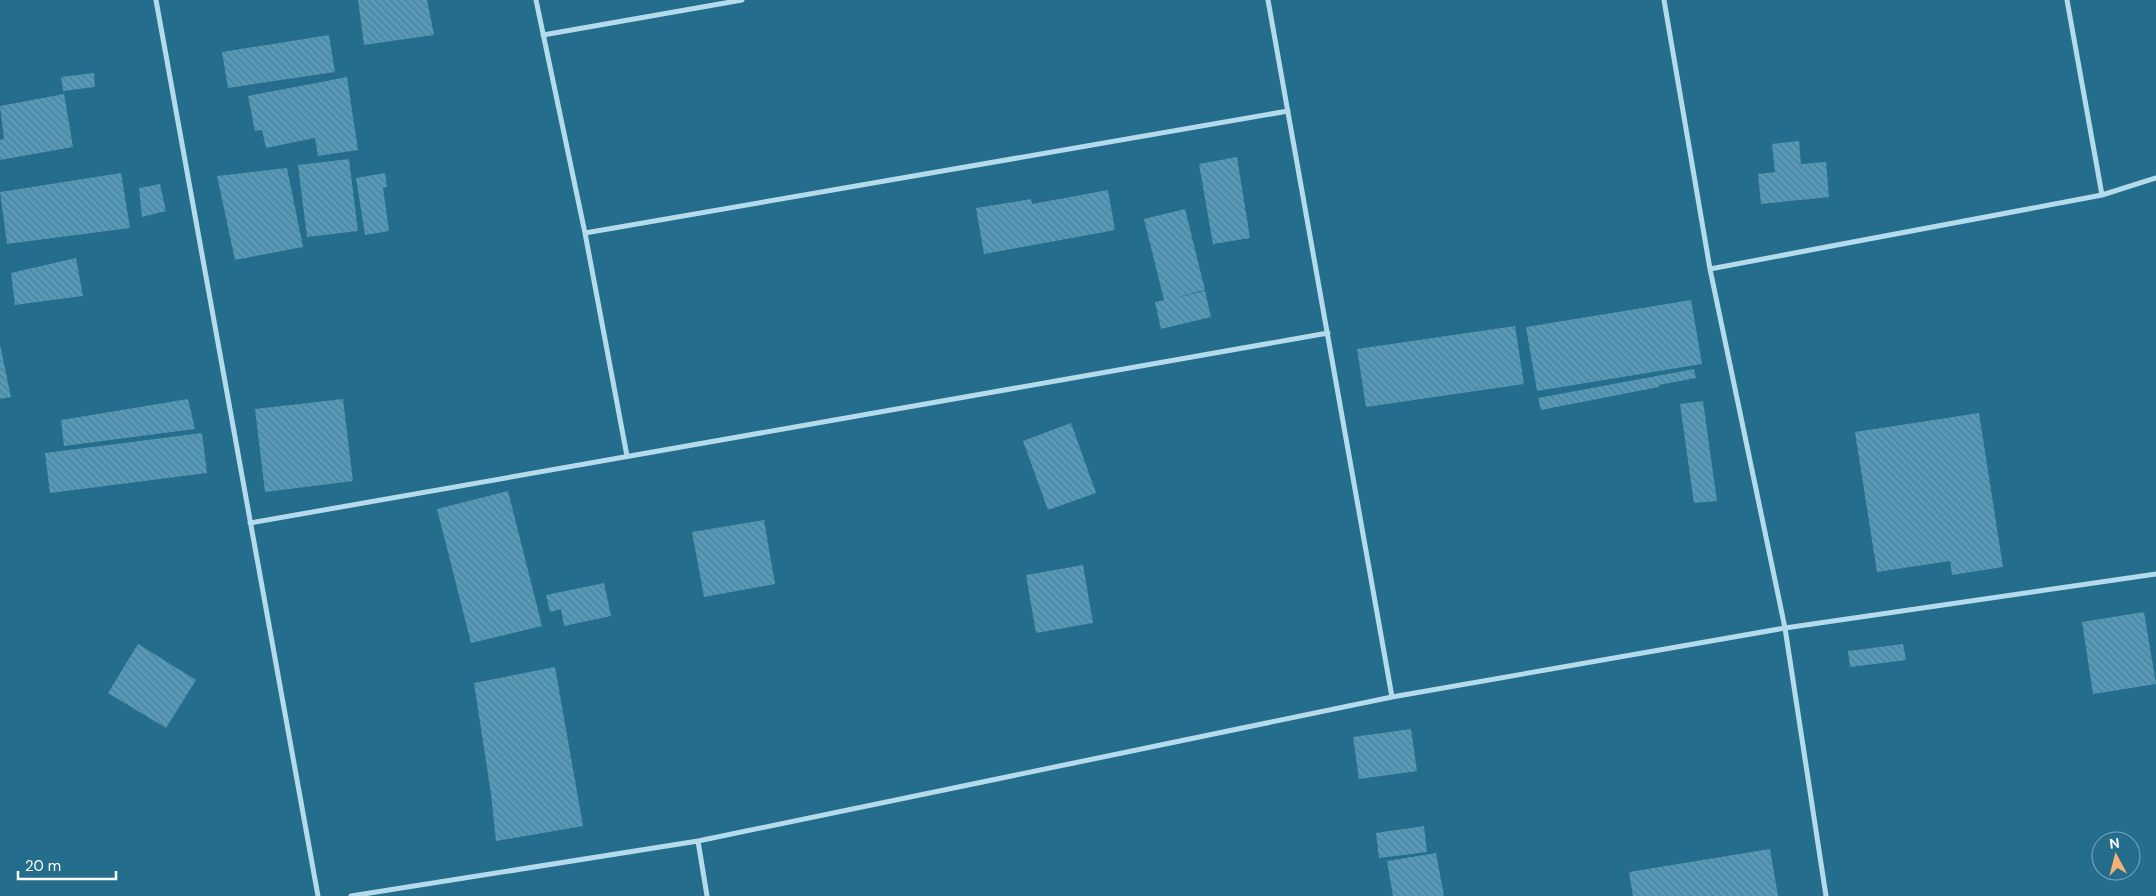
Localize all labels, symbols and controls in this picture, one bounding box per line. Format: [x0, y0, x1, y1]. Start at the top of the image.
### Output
north arrow [2091, 831, 2141, 881]
text: N [2108, 834, 2121, 853]
scale bar [18, 848, 115, 880]
text: 20 m [25, 856, 61, 876]

